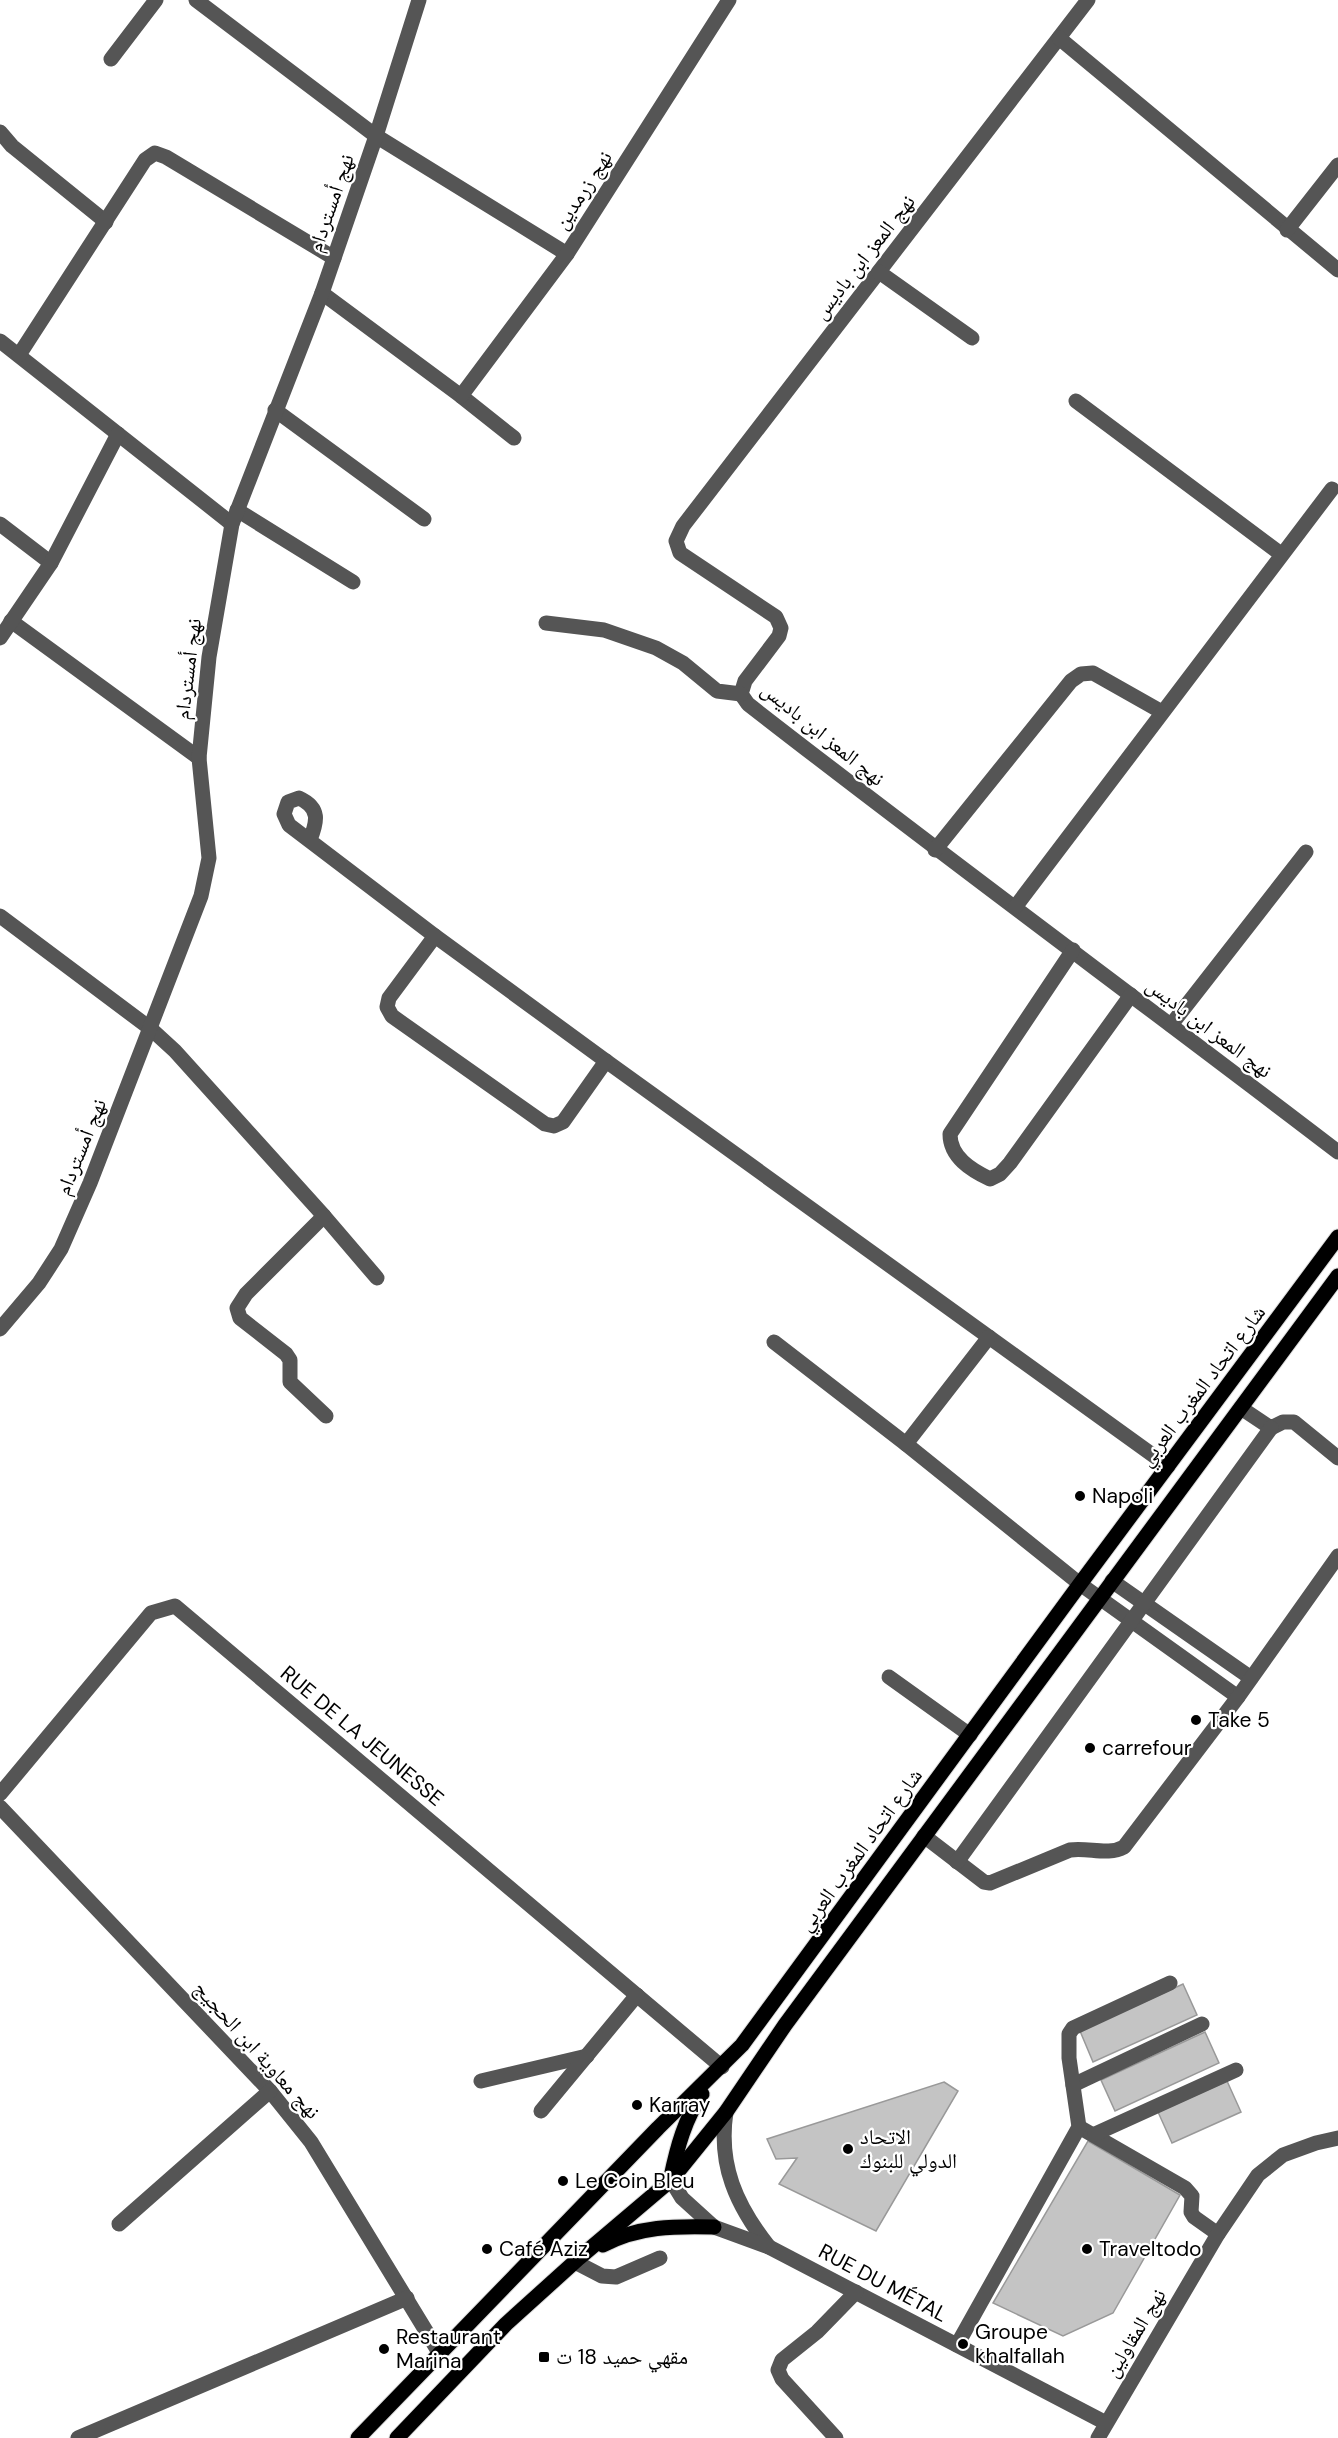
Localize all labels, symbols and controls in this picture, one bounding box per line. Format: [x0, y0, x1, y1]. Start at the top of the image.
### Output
street label: نهج زرمدين [547, 145, 619, 235]
street label: نهج أمستردام [301, 150, 361, 256]
street label: نهج المعز ابن باديس [806, 189, 922, 325]
street label: نهج أمستردام [168, 617, 208, 721]
street label: نهج المعز ابن باديس [755, 676, 891, 792]
street label: نهج المعز ابن باديس [1140, 971, 1278, 1085]
street label: نهج أمستردام [49, 1095, 113, 1199]
street label: شارع اتحاد المغرب العربي [1132, 1300, 1274, 1474]
place label: Napoli [1092, 1482, 1153, 1510]
marker: Napoli [1073, 1489, 1087, 1503]
street label: RUE DE LA JEUNESSE [275, 1659, 449, 1813]
place label: Take 5 [1208, 1706, 1270, 1734]
marker: Take 5 [1189, 1713, 1203, 1727]
place label: carrefour [1102, 1734, 1192, 1762]
marker: carrefour [1083, 1741, 1097, 1755]
street label: شارع اتحاد المغرب العربي [791, 1763, 931, 1939]
street label: نهج معاوية ابن الحجيج [187, 1975, 327, 2125]
place label: Karray [649, 2091, 711, 2119]
marker: Karray [630, 2098, 644, 2112]
place label: الاتحاد الدولي للبنوك [860, 2123, 957, 2177]
marker: الاتحاد الدولي للبنوك [841, 2142, 855, 2156]
place label: Le Coin Bleu [575, 2167, 695, 2195]
marker: Le Coin Bleu [556, 2174, 570, 2188]
place label: Café Aziz [499, 2235, 588, 2263]
place label: Traveltodo [1099, 2235, 1202, 2263]
street label: RUE DU MÉTAL [814, 2237, 952, 2329]
marker: Café Aziz [480, 2242, 494, 2256]
marker: Traveltodo [1080, 2242, 1094, 2256]
street label: نهج المقاولين [1097, 2283, 1173, 2383]
place label: Groupe khalfallah [975, 2318, 1065, 2370]
place label: Restaurant Marina [396, 2323, 501, 2375]
marker: Groupe khalfallah [956, 2337, 970, 2351]
marker: Restaurant Marina [377, 2342, 391, 2356]
place label: مقهي حميد 18 ت [556, 2343, 688, 2373]
marker: مقهي حميد 18 ت [537, 2350, 551, 2364]

